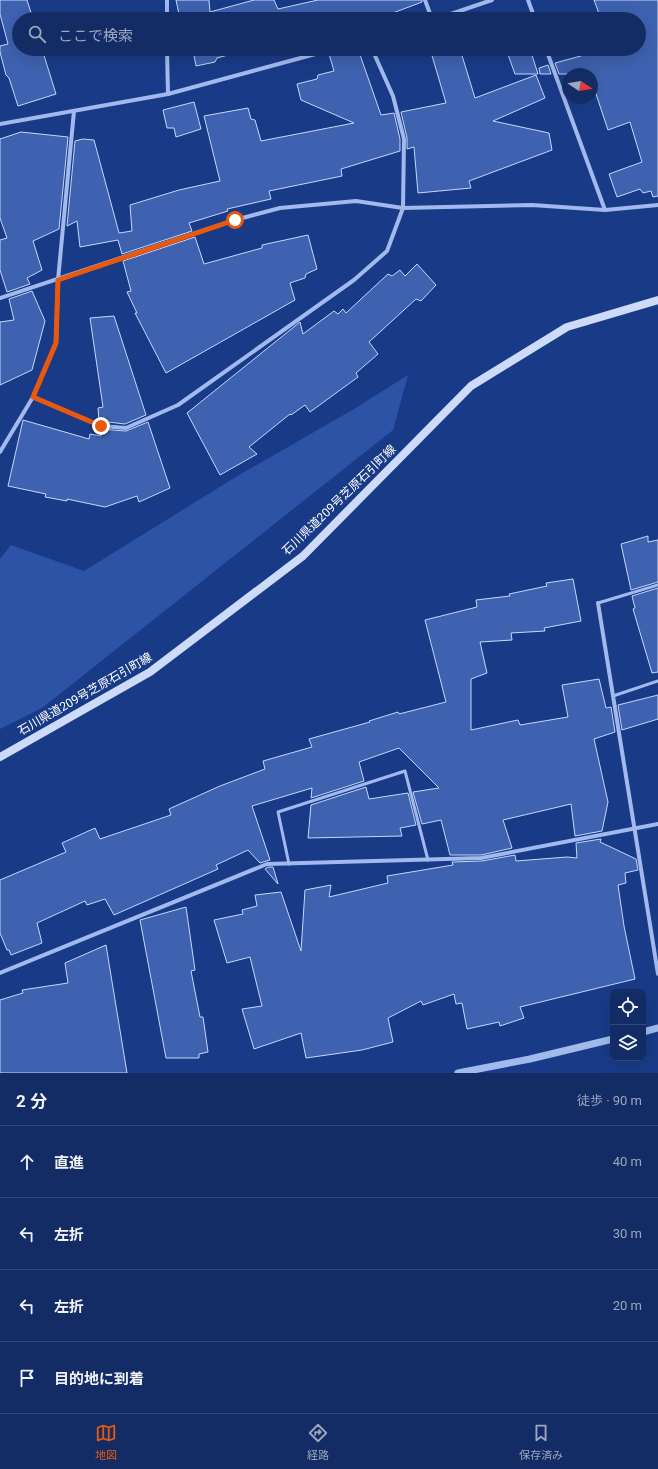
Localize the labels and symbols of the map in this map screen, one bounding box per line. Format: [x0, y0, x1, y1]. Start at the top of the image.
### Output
north arrow [562, 68, 598, 104]
route start [226, 211, 244, 229]
route end [92, 417, 110, 435]
street label: 石川県道209号芝原石引町線 [279, 442, 399, 558]
street label: 石川県道209号芝原石引町線 [16, 650, 154, 738]

